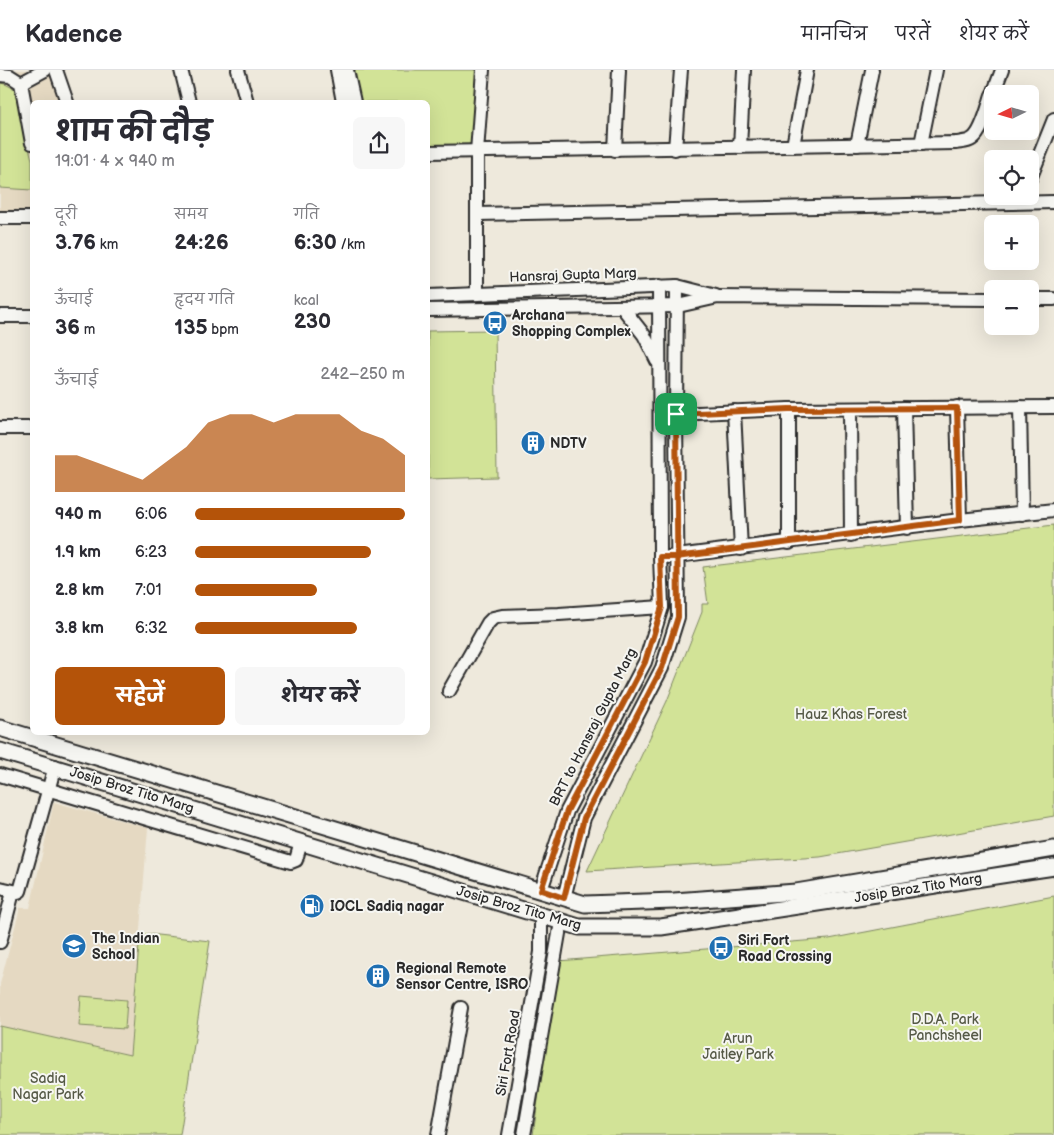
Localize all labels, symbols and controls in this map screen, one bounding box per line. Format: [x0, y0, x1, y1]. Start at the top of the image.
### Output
text: Kadence [25, 20, 122, 49]
text: मानचित्र [801, 24, 867, 45]
text: परतें [895, 24, 931, 45]
text: शेयर करें [959, 24, 1029, 45]
north arrow [984, 85, 1039, 140]
map controls [984, 85, 1039, 335]
text: शाम की दौड़ [55, 116, 212, 149]
button: share [353, 117, 405, 169]
button: locate [984, 150, 1039, 205]
text: 19:01 · 4 × 940 m [55, 152, 175, 171]
text: दूरी [55, 206, 77, 223]
text: समय [174, 206, 208, 223]
text: गति [294, 206, 319, 223]
button: + [984, 215, 1039, 270]
text: 3.76 [55, 230, 96, 255]
text: 24:26 [174, 230, 229, 255]
text: 6:30 [294, 230, 337, 255]
text: km [96, 236, 118, 253]
text: /km [337, 236, 365, 253]
street label: Hansraj Gupta Marg [509, 264, 637, 286]
button: − [984, 280, 1039, 335]
text: ऊँचाई [55, 291, 93, 308]
text: हृदय गति [174, 291, 234, 308]
text: kcal [294, 292, 319, 309]
place label: Archana Shopping Complex [511, 307, 632, 340]
text: 230 [294, 309, 331, 334]
bus stop icon: Archana Shopping Complex [482, 310, 508, 336]
text: 36 [55, 315, 80, 340]
text: 135 [174, 315, 208, 340]
text: m [80, 321, 95, 338]
text: bpm [208, 321, 239, 338]
text: 242–250 m [320, 365, 405, 384]
text: ऊँचाई [55, 371, 98, 390]
pin [655, 393, 697, 435]
icon: arrive [662, 400, 690, 428]
building icon: NDTV [520, 430, 546, 456]
place label: NDTV [550, 435, 587, 452]
text: 940 m [55, 505, 102, 524]
text: 6:06 [135, 505, 167, 524]
text: 1.9 km [55, 543, 101, 562]
text: 6:23 [135, 543, 167, 562]
text: 2.8 km [55, 581, 104, 600]
text: 7:01 [135, 581, 162, 600]
text: 3.8 km [55, 619, 104, 638]
text: 6:32 [135, 619, 167, 638]
street label: BRT to Hansraj Gupta Marg [546, 645, 640, 809]
button: सहेजें [55, 667, 225, 725]
button: शेयर करें [235, 667, 405, 725]
park label: Hauz Khas Forest [795, 706, 908, 723]
street label: Josip Broz Tito Marg [68, 763, 196, 817]
street label: Josip Broz Tito Marg [853, 870, 983, 906]
street label: Josip Broz Tito Marg [455, 882, 583, 934]
fuel station icon: IOCL Sadiq nagar [299, 893, 325, 919]
place label: IOCL Sadiq nagar [330, 898, 445, 915]
place label: The Indian School [92, 930, 160, 963]
place label: Siri Fort Road Crossing [738, 932, 832, 965]
school or university icon: The Indian School [61, 933, 87, 959]
bus stop icon: Siri Fort Road Crossing [708, 935, 734, 961]
place label: Regional Remote Sensor Centre, ISRO [396, 960, 528, 993]
building icon: Regional Remote Sensor Centre, ISRO [365, 963, 391, 989]
street label: Siri Fort Road [492, 1009, 524, 1097]
park label: D.D.A. Park Panchsheel [908, 1011, 982, 1044]
park label: Arun Jaitley Park [703, 1030, 774, 1063]
park label: Sadiq Nagar Park [12, 1070, 84, 1103]

